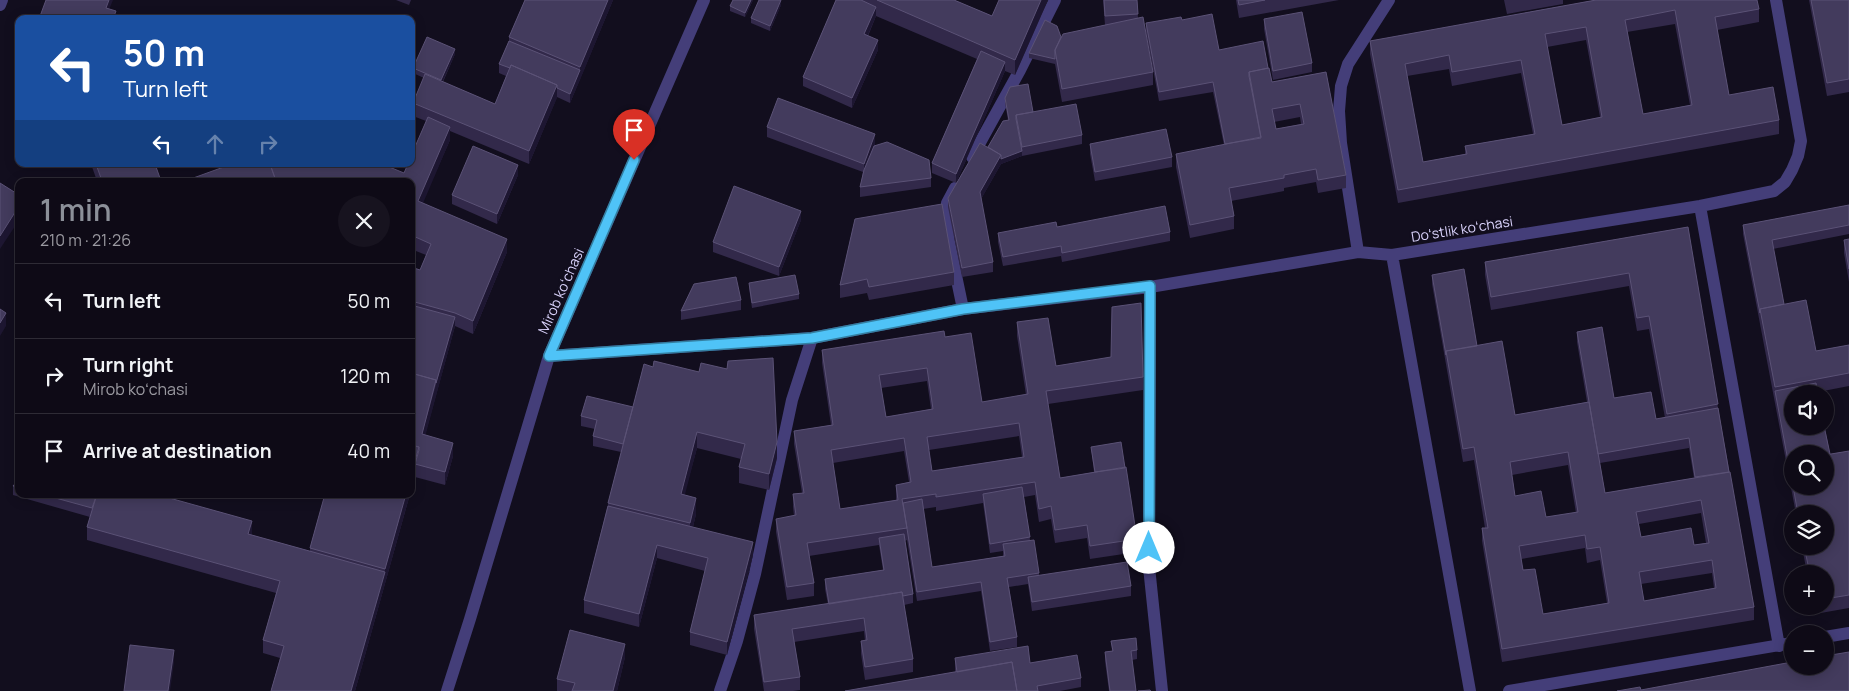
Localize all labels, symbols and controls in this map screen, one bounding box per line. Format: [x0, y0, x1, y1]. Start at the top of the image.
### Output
text: 50 m [123, 29, 205, 77]
icon: left [40, 35, 105, 100]
text: Turn left [123, 74, 208, 104]
pin [613, 109, 655, 160]
icon: arrive [620, 116, 648, 144]
icon: left [148, 130, 176, 158]
icon: ahead [201, 130, 229, 158]
icon: right [254, 130, 282, 158]
text: 1 min [40, 189, 112, 230]
button: close [338, 195, 390, 247]
street label: Doʻstlik koʻchasi [1410, 211, 1514, 246]
text: 210 m · 21:26 [40, 229, 131, 251]
street label: Mirob koʻchasi [533, 245, 588, 337]
icon: left [40, 287, 68, 315]
text: Turn left [83, 288, 161, 314]
text: 50 m [348, 288, 390, 314]
text: Turn right [83, 352, 173, 378]
icon: right [40, 362, 68, 390]
text: 120 m [340, 363, 390, 389]
text: Mirob koʻchasi [83, 378, 188, 400]
map controls [1784, 385, 1834, 675]
button: sound [1784, 385, 1834, 435]
icon: arrive [40, 437, 68, 465]
text: Arrive at destination [83, 438, 272, 464]
text: 40 m [347, 438, 390, 464]
button: search [1784, 445, 1834, 495]
button: layers [1784, 505, 1834, 555]
position arrow [1122, 521, 1174, 573]
button: + [1784, 565, 1834, 615]
button: − [1784, 625, 1834, 675]

